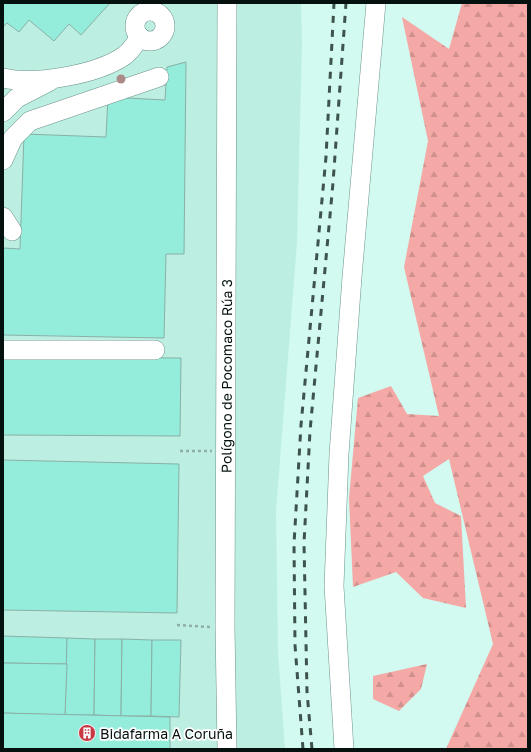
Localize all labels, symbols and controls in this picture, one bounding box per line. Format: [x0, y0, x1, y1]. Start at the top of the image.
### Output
street label: Polígono de Pocomaco Rúa 3 [217, 279, 235, 473]
building icon: Bidafarma A Coruña [77, 723, 97, 743]
place label: Bidafarma A Coruña [100, 725, 233, 742]

